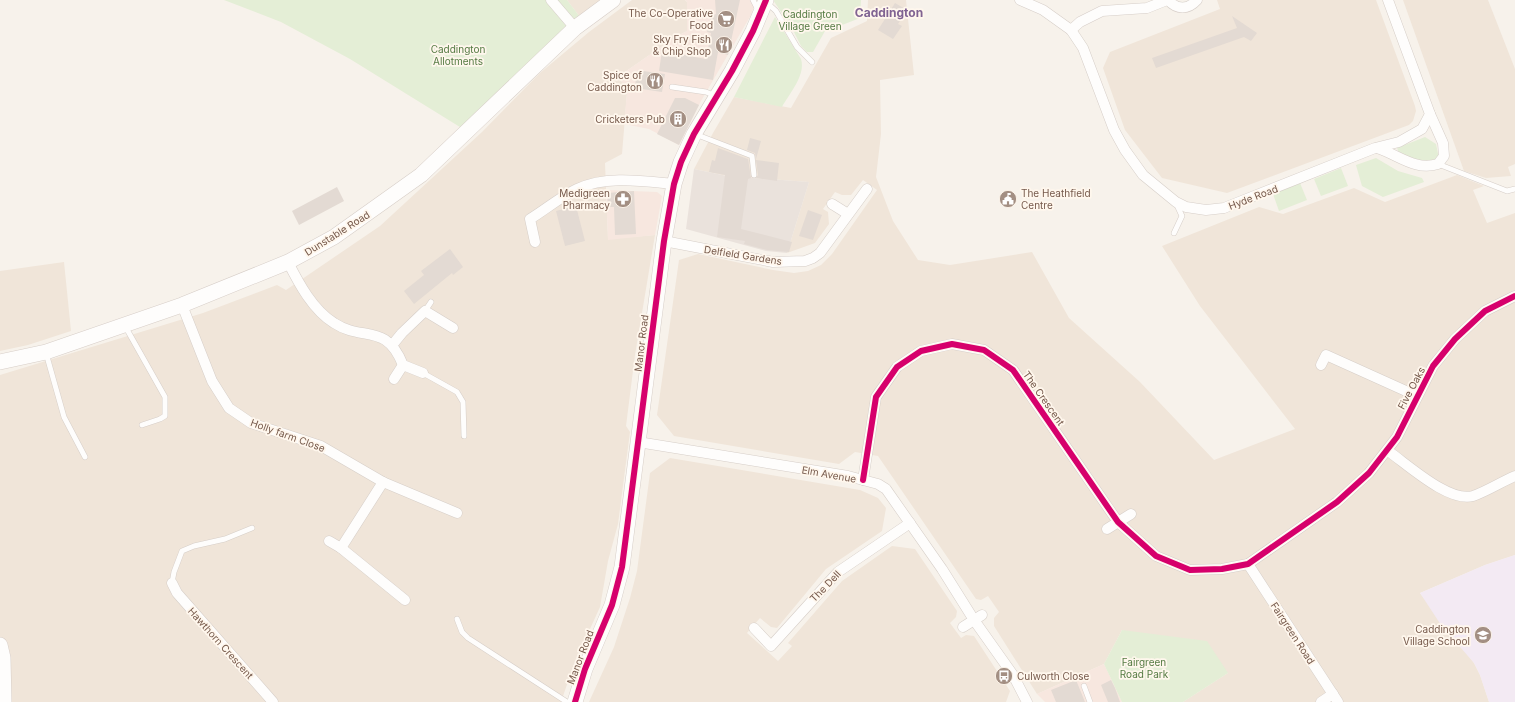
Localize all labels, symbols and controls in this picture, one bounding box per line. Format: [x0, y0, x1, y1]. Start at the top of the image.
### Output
district label: Caddington [855, 5, 923, 20]
place label: The Co-Operative Food [628, 7, 713, 31]
park label: Caddington Village Green [778, 8, 842, 32]
supermarket icon: The Co-Operative Food [716, 9, 736, 29]
place label: Sky Fry Fish & Chip Shop [653, 33, 711, 57]
restaurant icon: Sky Fry Fish & Chip Shop [714, 35, 734, 55]
park label: Caddington Allotments [431, 43, 485, 67]
place label: Spice of Caddington [587, 69, 642, 93]
restaurant icon: Spice of Caddington [645, 71, 665, 91]
building icon: Cricketers Pub [668, 109, 688, 129]
place label: Cricketers Pub [595, 113, 665, 125]
street label: Hyde Road [1227, 182, 1279, 212]
place label: Medigreen Pharmacy [559, 187, 610, 211]
place label: The Heathfield Centre [1021, 187, 1091, 211]
pharmacy icon: Medigreen Pharmacy [613, 189, 633, 209]
public building icon: The Heathfield Centre [998, 189, 1018, 209]
street label: Dunstable Road [302, 208, 372, 258]
street label: Delfield Gardens [703, 243, 783, 267]
street label: Manor Road [632, 314, 650, 372]
street label: Five Oaks [1395, 365, 1427, 411]
street label: The Crescent [1021, 368, 1068, 428]
street label: Holly farm Close [249, 416, 327, 454]
street label: Elm Avenue [801, 463, 857, 485]
street label: The Dell [807, 568, 843, 604]
street label: Fairgreen Road [1268, 600, 1318, 666]
street label: Hawthorn Crescent [186, 605, 257, 682]
place label: Caddington Village School [1403, 623, 1470, 647]
school or university icon: Caddington Village School [1473, 625, 1493, 645]
street label: Manor Road [564, 628, 596, 686]
park label: Fairgreen Road Park [1120, 656, 1169, 680]
bus stop icon: Culworth Close [994, 666, 1014, 686]
place label: Culworth Close [1017, 670, 1090, 682]

